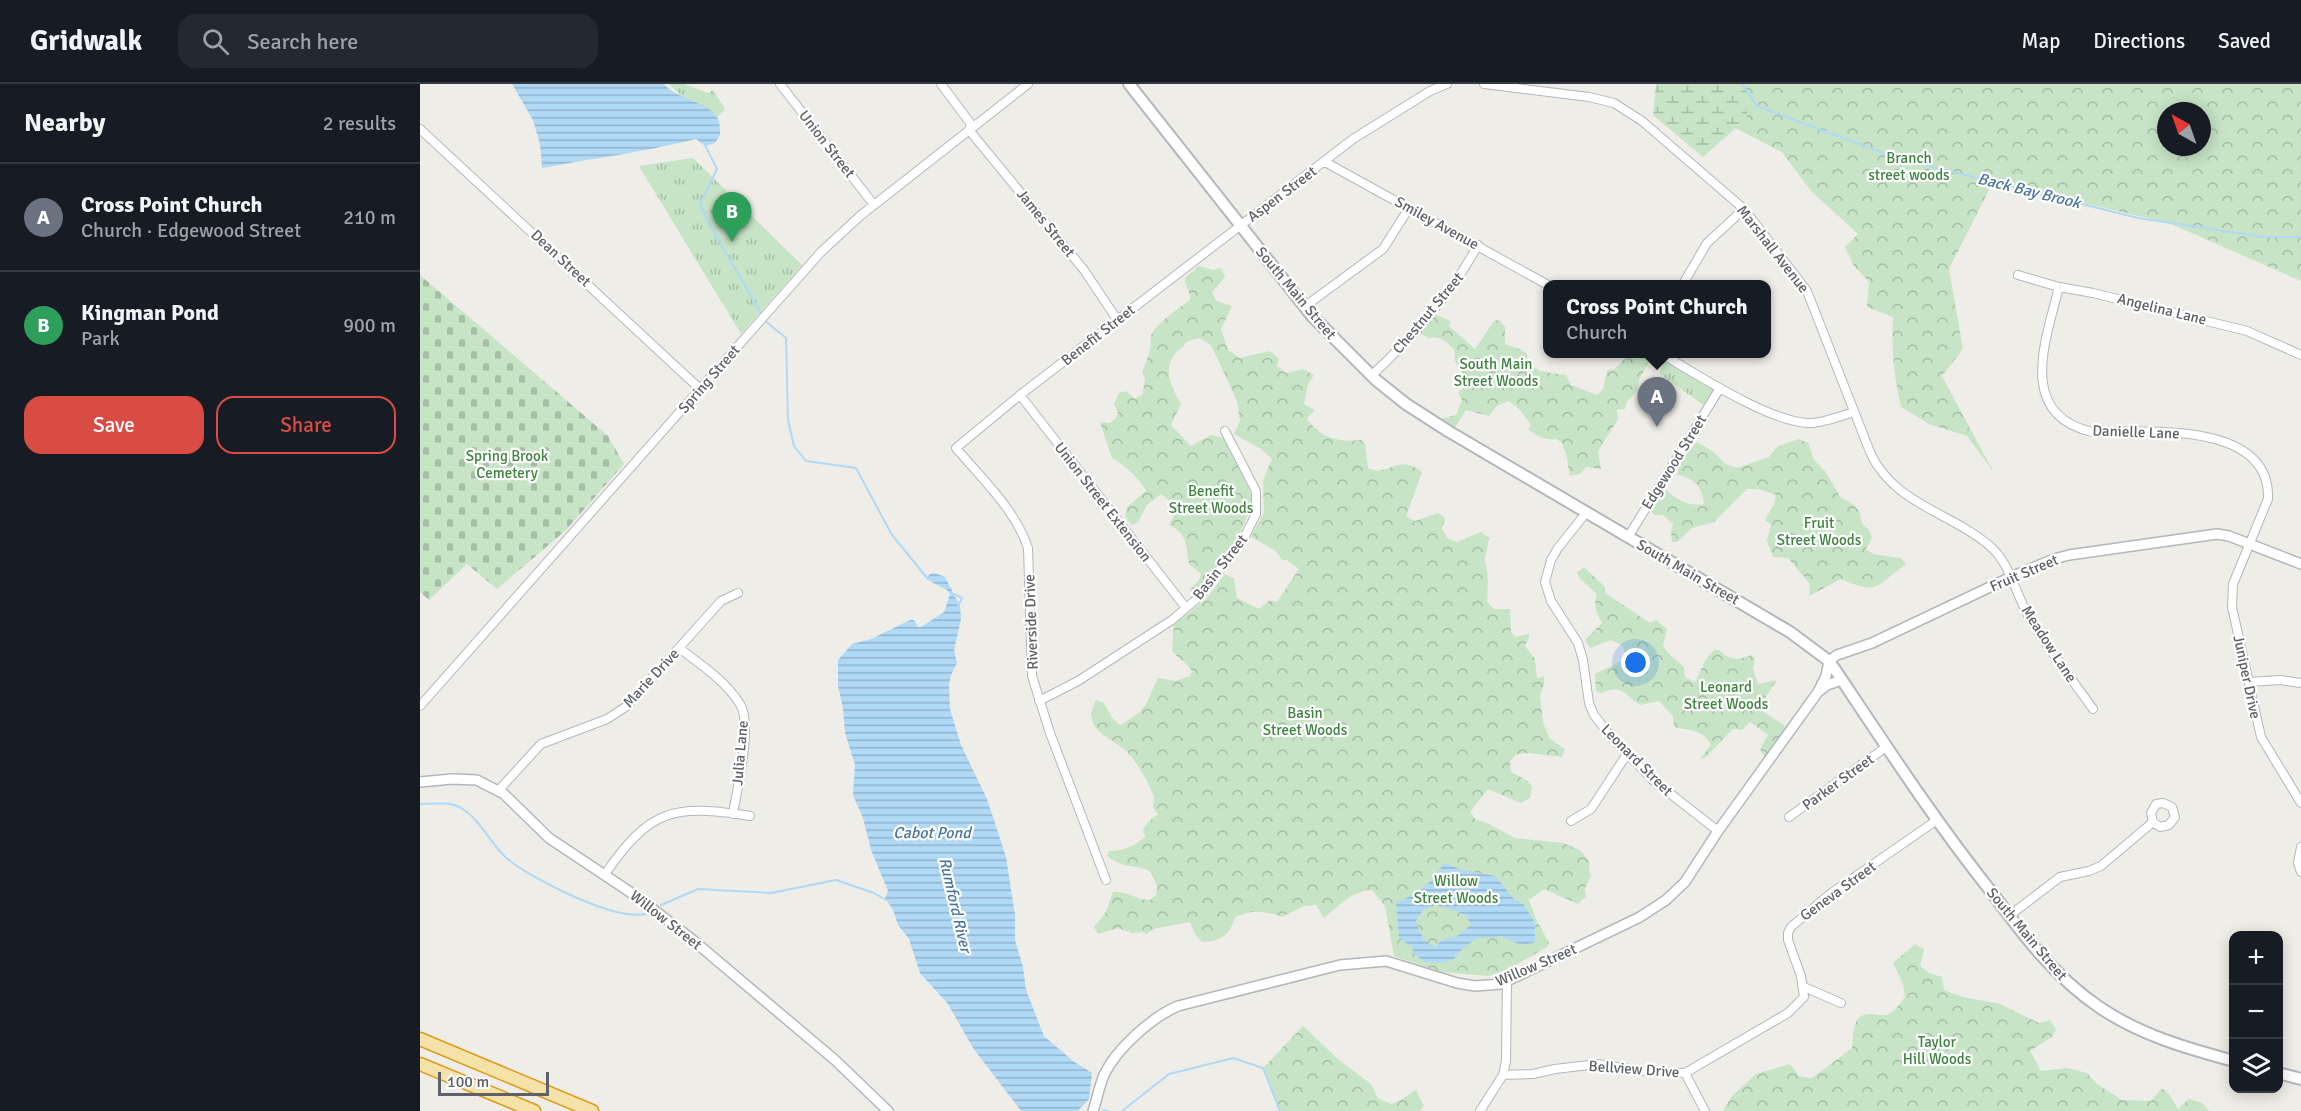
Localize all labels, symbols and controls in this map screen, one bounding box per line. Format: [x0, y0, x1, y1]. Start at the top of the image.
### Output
search box [178, 14, 598, 68]
text: Gridwalk [30, 24, 142, 58]
icon: search [199, 25, 232, 58]
text: Search here [247, 28, 358, 55]
text: Map [2022, 28, 2060, 54]
text: Directions [2093, 28, 2185, 54]
text: Saved [2218, 28, 2271, 54]
north arrow [2157, 102, 2211, 156]
text: Nearby [24, 107, 105, 139]
street label: Union Street [795, 107, 859, 181]
text: 2 results [323, 111, 396, 136]
park label: Branch street woods [1868, 149, 1950, 184]
street label: Aspen Street [1244, 162, 1320, 226]
water label: Back Bay Brook [1976, 169, 2084, 214]
street label: James Street [1013, 185, 1079, 261]
text: Cross Point Church [81, 191, 263, 218]
pin: B [712, 192, 752, 242]
street label: Smiley Avenue [1392, 193, 1482, 253]
street label: Marshall Avenue [1733, 202, 1813, 296]
text: A [37, 205, 50, 230]
text: 210 m [343, 205, 396, 230]
text: Church · Edgewood Street [81, 218, 301, 243]
street label: Dean Street [527, 226, 595, 290]
street label: South Main Street [1252, 243, 1340, 343]
street label: Chestnut Street [1389, 269, 1467, 357]
popup [1543, 280, 1771, 358]
street label: Angelina Lane [2116, 289, 2208, 329]
text: Cross Point Church [1566, 293, 1748, 320]
text: Kingman Pond [81, 299, 219, 326]
street label: Benefit Street [1058, 301, 1138, 369]
text: B [37, 313, 50, 338]
text: 900 m [343, 313, 396, 338]
text: Church [1566, 320, 1627, 345]
text: Park [81, 326, 119, 351]
street label: Spring Street [674, 341, 744, 417]
park label: South Main Street Woods [1454, 355, 1539, 390]
pin: A [1638, 378, 1676, 427]
button: Save [24, 396, 204, 454]
button: Share [216, 396, 396, 454]
street label: Edgewood Street [1638, 411, 1710, 513]
street label: Danielle Lane [2092, 421, 2180, 443]
street label: Union Street Extension [1051, 439, 1155, 565]
park label: Spring Brook Cemetery [466, 447, 549, 482]
park label: Benefit Street Woods [1169, 482, 1254, 517]
park label: Fruit Street Woods [1777, 514, 1862, 549]
street label: Basin Street [1189, 531, 1251, 603]
street label: South Main Street [1634, 535, 1742, 609]
street label: Fruit Street [1987, 550, 2061, 596]
street label: Riverside Drive [1020, 574, 1042, 670]
street label: Meadow Lane [2018, 602, 2080, 686]
street label: Juniper Drive [2229, 634, 2265, 720]
street label: Marie Drive [619, 645, 683, 711]
your location [1621, 648, 1650, 677]
park label: Leonard Street Woods [1684, 678, 1769, 713]
park label: Basin Street Woods [1263, 704, 1348, 739]
street label: Julia Lane [728, 720, 752, 786]
street label: Leonard Street [1597, 720, 1677, 800]
street label: Parker Street [1799, 750, 1877, 814]
water label: Cabot Pond [893, 823, 973, 843]
water label: Rumford River [934, 856, 976, 956]
street label: Geneva Street [1797, 857, 1879, 925]
park label: Willow Street Woods [1414, 872, 1499, 907]
street label: South Main Street [1983, 884, 2071, 984]
street label: Willow Street [627, 886, 705, 954]
map controls [2229, 931, 2283, 1093]
button: + [2229, 931, 2283, 985]
street label: Willow Street [1493, 940, 1579, 990]
button: − [2229, 985, 2283, 1039]
park label: Taylor Hill Woods [1903, 1033, 1972, 1068]
button: layers [2229, 1039, 2283, 1093]
street label: Bellview Drive [1588, 1057, 1680, 1081]
scale bar [438, 1069, 549, 1096]
text: 100 m [447, 1072, 489, 1092]

